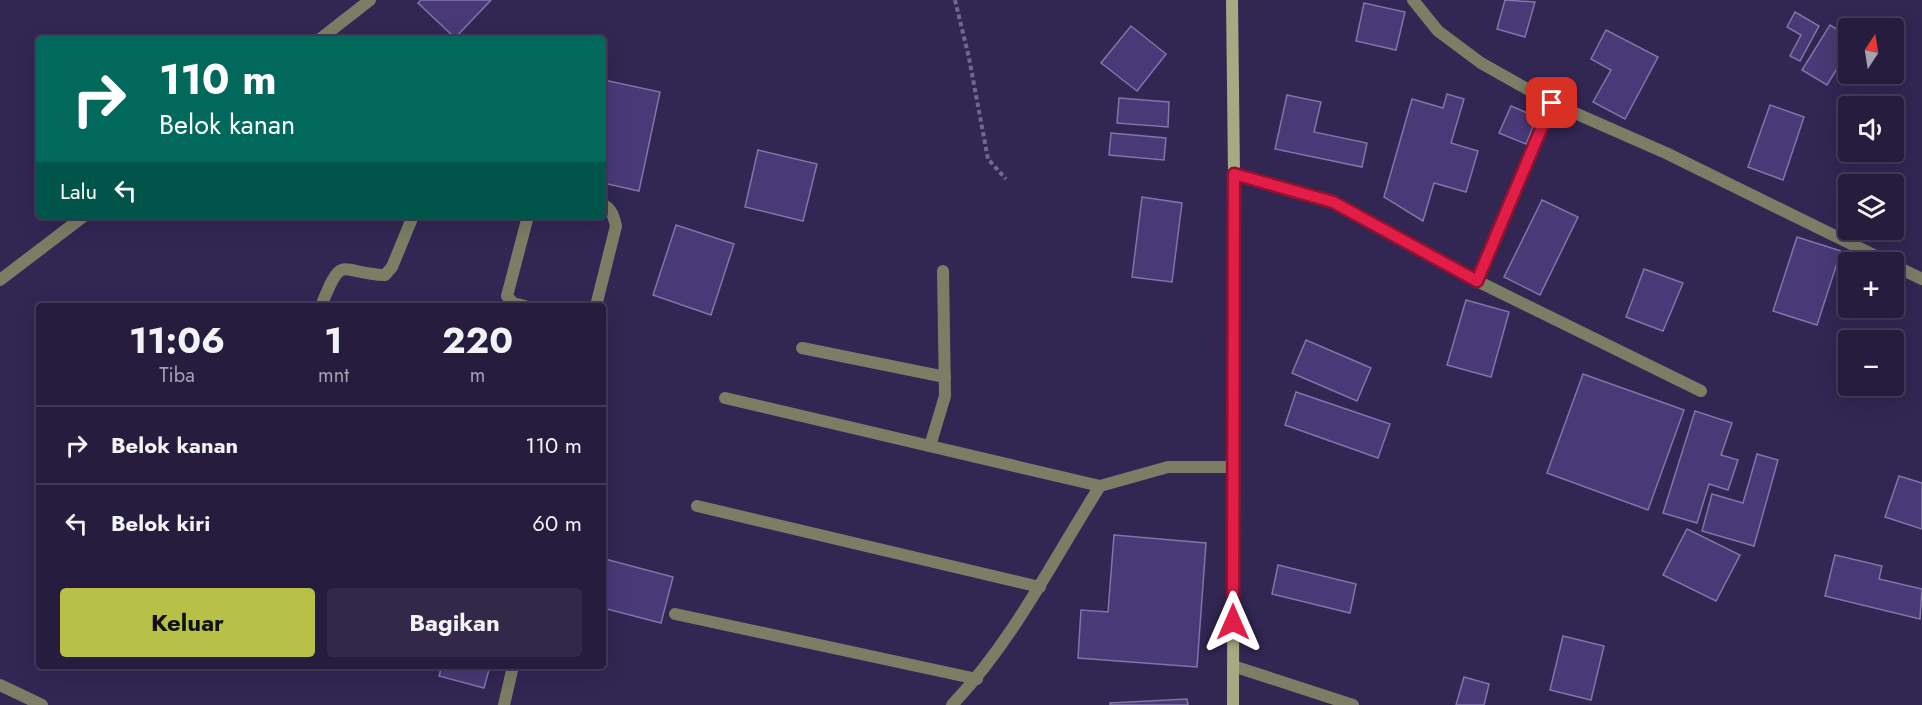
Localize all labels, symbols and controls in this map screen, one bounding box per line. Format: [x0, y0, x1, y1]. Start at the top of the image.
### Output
north arrow [1838, 18, 1904, 84]
map controls [1838, 18, 1904, 396]
text: 110 m [159, 49, 277, 110]
icon: right [60, 60, 138, 138]
pin [1526, 77, 1577, 128]
icon: arrive [1535, 86, 1568, 119]
button: sound [1838, 96, 1904, 162]
text: Belok kanan [159, 105, 295, 144]
icon: left [109, 174, 142, 207]
button: layers [1838, 174, 1904, 240]
text: Lalu [60, 175, 97, 207]
button: + [1838, 252, 1904, 318]
text: 11:06 [129, 314, 225, 366]
text: 1 [324, 314, 343, 366]
text: 220 [442, 314, 513, 366]
button: − [1838, 330, 1904, 396]
text: Tiba [159, 361, 195, 390]
text: mnt [318, 361, 349, 390]
text: m [470, 361, 485, 390]
icon: right [60, 429, 93, 462]
text: Belok kanan [111, 429, 238, 461]
text: 110 m [525, 429, 582, 461]
icon: left [60, 507, 93, 540]
text: Belok kiri [111, 507, 210, 539]
text: 60 m [532, 507, 582, 539]
button: Keluar [60, 588, 315, 657]
button: Bagikan [327, 588, 582, 657]
position arrow [1201, 590, 1265, 654]

